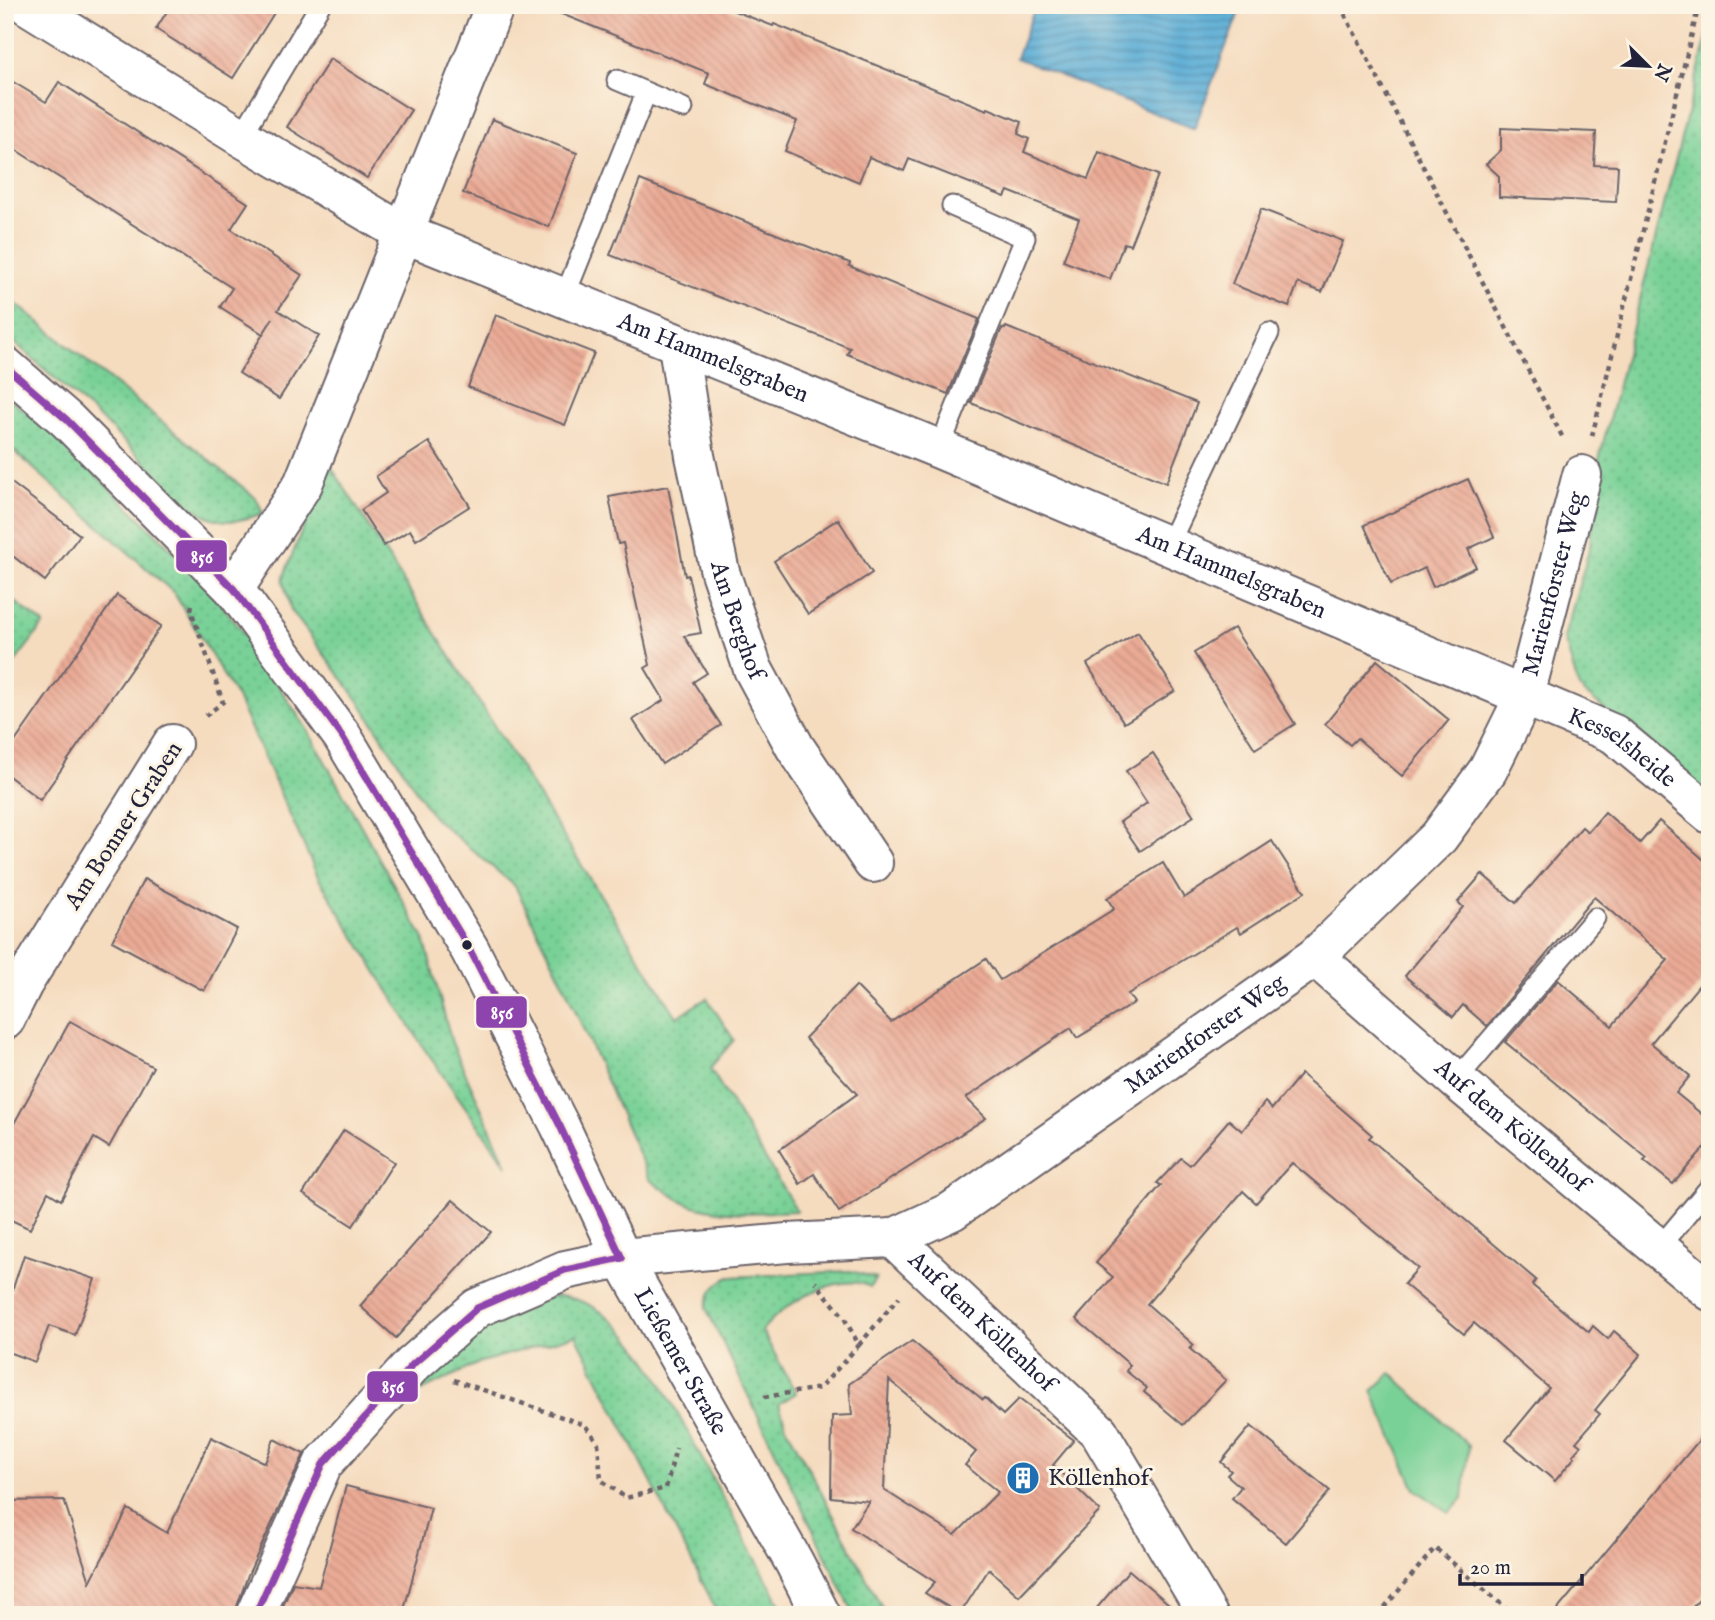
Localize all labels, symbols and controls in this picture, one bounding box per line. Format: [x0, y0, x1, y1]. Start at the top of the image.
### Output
north arrow [1614, 32, 1684, 102]
text: N [1647, 59, 1676, 85]
street label: Am Hammelsgraben [612, 305, 813, 410]
street label: Marienforster Weg [1515, 487, 1593, 680]
street label: Am Hammelsgraben [1131, 518, 1331, 626]
line badge: 856 [175, 539, 228, 573]
text: 856 [191, 546, 214, 570]
street label: Am Berghof [702, 558, 773, 689]
street label: Kesselsheide [1563, 701, 1682, 795]
street label: Am Bonner Graben [58, 736, 190, 917]
unlabelled marker [460, 938, 474, 952]
street label: Marienforster Weg [1119, 966, 1293, 1101]
line badge: 856 [475, 995, 528, 1029]
text: 856 [491, 1002, 514, 1026]
street label: Auf dem Köllenhof [1427, 1052, 1598, 1202]
street label: Auf dem Köllenhof [901, 1244, 1065, 1402]
street label: Ließemer Straße [627, 1282, 735, 1441]
line badge: 856 [366, 1370, 419, 1403]
text: 856 [382, 1376, 405, 1400]
building icon: Köllenhof [1004, 1459, 1042, 1497]
place label: Köllenhof [1048, 1463, 1153, 1494]
scale bar [1460, 1543, 1582, 1587]
text: 20 m [1470, 1555, 1511, 1582]

